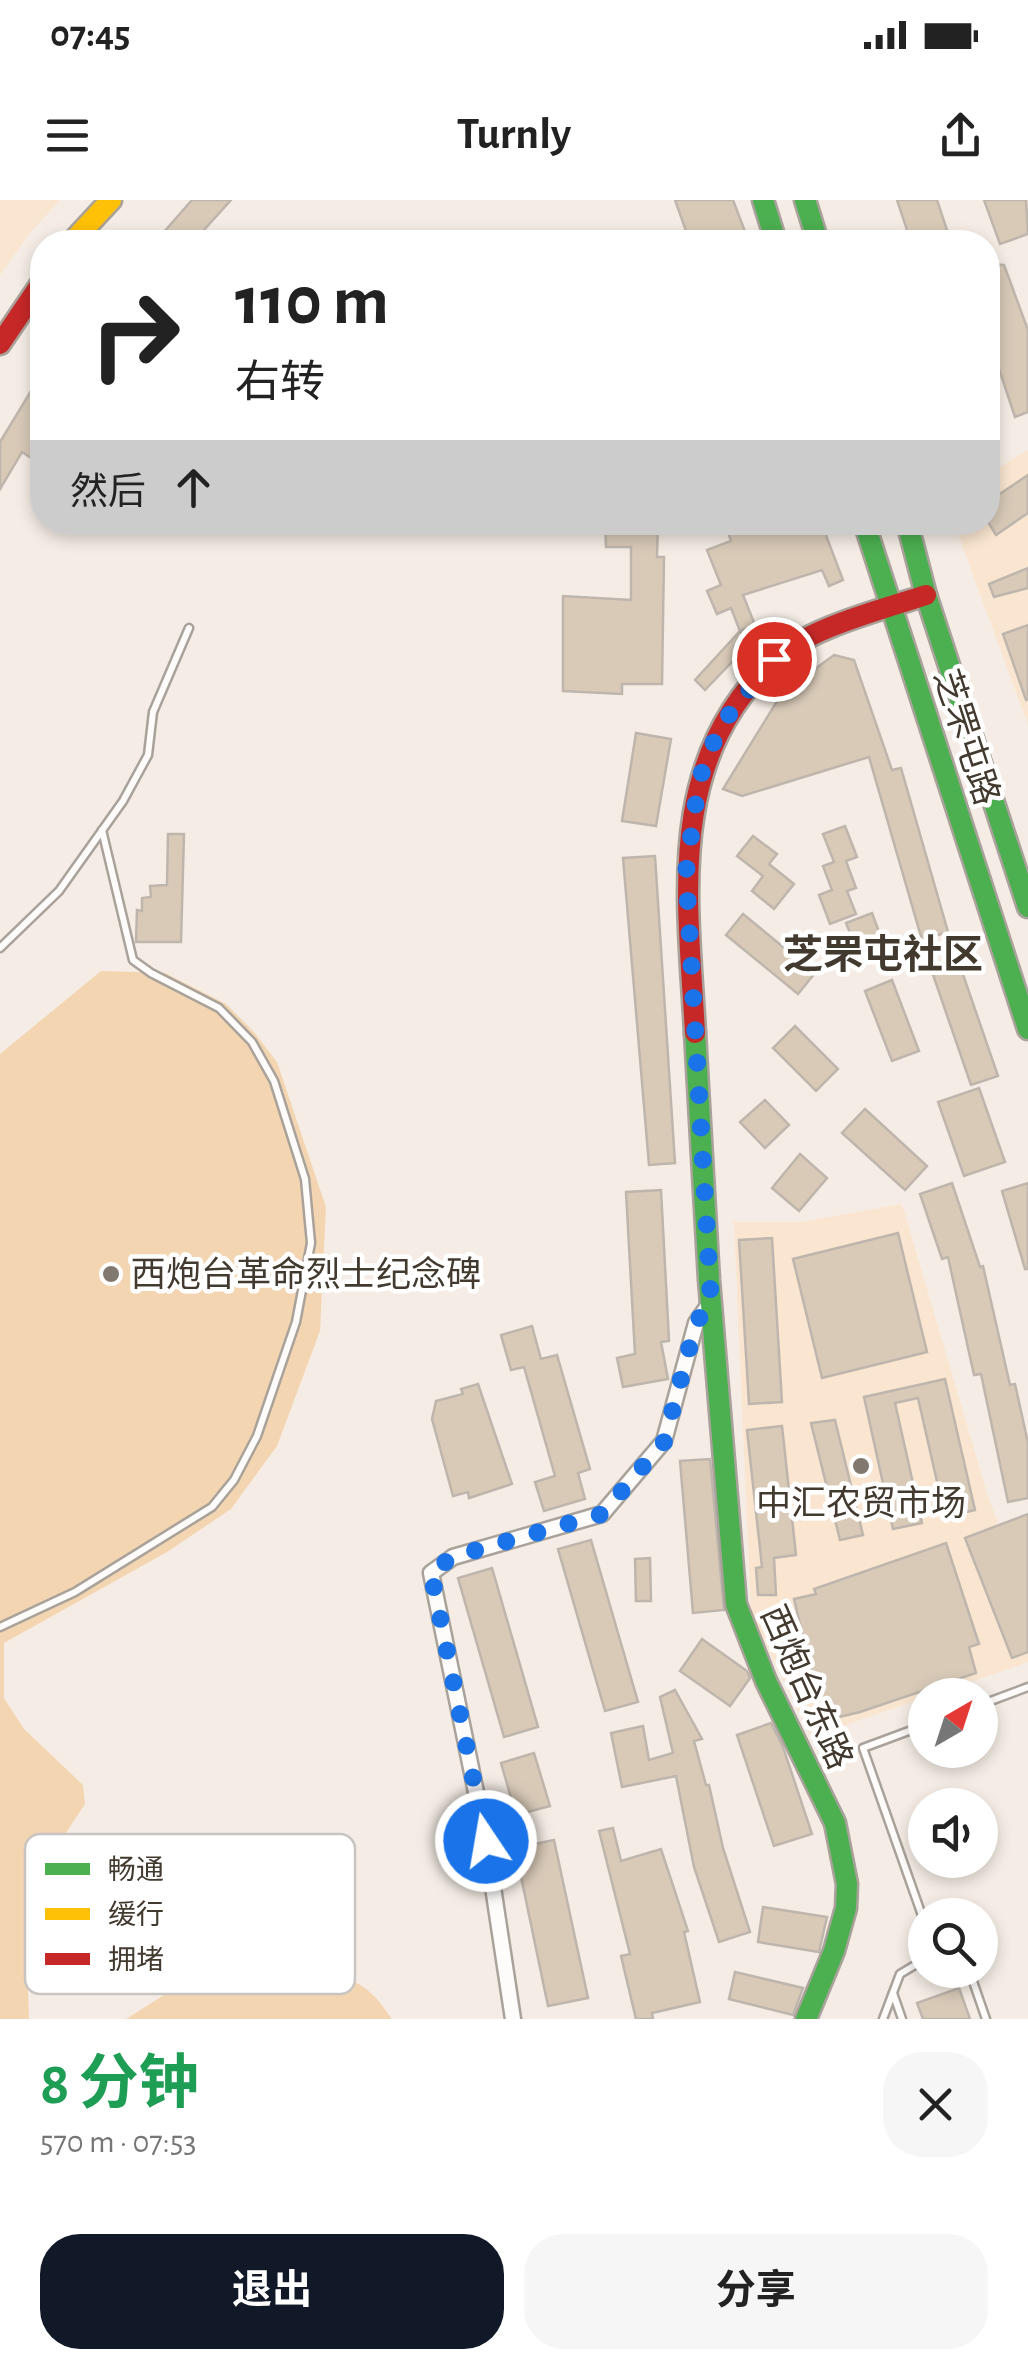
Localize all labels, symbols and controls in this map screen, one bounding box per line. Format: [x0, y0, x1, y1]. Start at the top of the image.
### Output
text: 07:45 [50, 16, 130, 54]
icon: menu [40, 108, 95, 163]
icon: share [933, 108, 988, 163]
text: Turnly [457, 112, 571, 157]
text: 110 m [235, 267, 389, 337]
icon: right [70, 270, 200, 400]
text: 右转 [235, 361, 325, 406]
icon: ahead [166, 460, 221, 515]
text: 然后 [70, 474, 146, 512]
pin [732, 617, 817, 702]
icon: arrive [747, 632, 802, 687]
street label: 芝罘屯路 [927, 665, 1006, 809]
district label: 芝罘屯社区 [783, 933, 983, 976]
place label: 西炮台革命烈士纪念碑 [131, 1256, 481, 1293]
marker: 西炮台革命烈士纪念碑 [100, 1263, 122, 1285]
marker: 中汇农贸市场 [850, 1455, 872, 1477]
place label: 中汇农贸市场 [756, 1485, 966, 1522]
street label: 西炮台东路 [754, 1600, 859, 1775]
north arrow [908, 1678, 998, 1768]
map controls [908, 1678, 998, 1988]
button: sound [908, 1788, 998, 1878]
position arrow [434, 1789, 538, 1893]
legend [25, 1834, 355, 1994]
text: 畅通 [108, 1855, 164, 1885]
button: search [908, 1898, 998, 1988]
text: 缓行 [108, 1900, 164, 1930]
text: 拥堵 [108, 1945, 164, 1975]
button: close [883, 2052, 988, 2157]
text: 8 分钟 [40, 2055, 199, 2115]
text: 570 m · 07:53 [40, 2126, 197, 2158]
button: 退出 [40, 2234, 504, 2349]
button: 分享 [524, 2234, 988, 2349]

